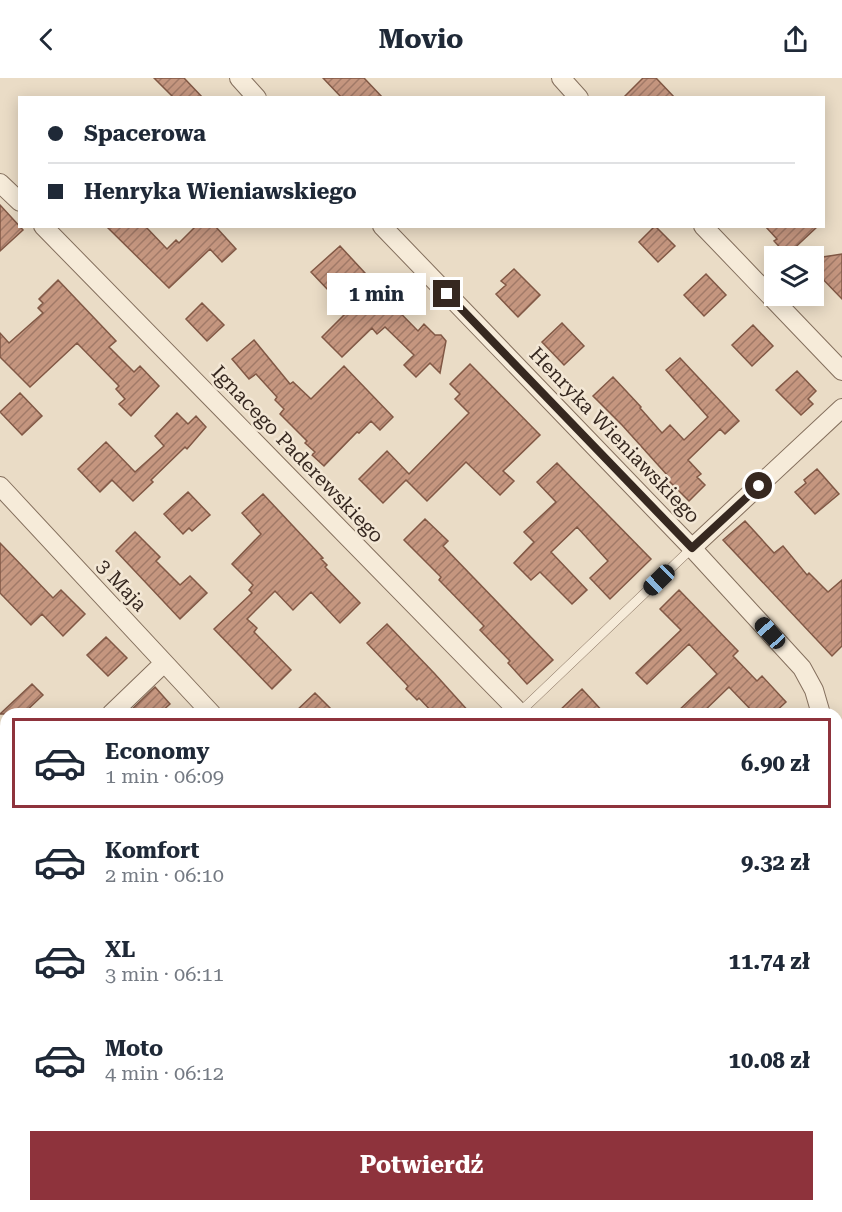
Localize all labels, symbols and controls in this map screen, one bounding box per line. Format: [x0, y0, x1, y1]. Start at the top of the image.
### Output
icon: back [30, 23, 63, 56]
text: Movio [378, 23, 464, 55]
icon: share [779, 23, 812, 56]
text: Spacerowa [84, 121, 206, 146]
text: Henryka Wieniawskiego [84, 179, 357, 204]
map controls [764, 246, 824, 306]
button: layers [764, 246, 824, 306]
callout: 1 min [327, 273, 426, 315]
route end [433, 280, 460, 307]
text: 1 min [349, 282, 404, 306]
street label: Henryka Wieniawskiego [525, 342, 705, 528]
street label: Ignacego Paderewskiego [207, 360, 389, 548]
route start [745, 472, 772, 499]
street label: 3 Maja [92, 554, 152, 616]
car [640, 561, 678, 599]
car [751, 614, 789, 652]
icon: car [33, 736, 87, 790]
text: Economy [105, 739, 209, 764]
text: 6.90 zł [741, 751, 810, 776]
text: 1 min · 06:09 [105, 764, 224, 788]
icon: car [33, 835, 87, 889]
text: Komfort [105, 838, 200, 863]
text: 9.32 zł [741, 850, 810, 875]
text: 2 min · 06:10 [105, 863, 224, 887]
icon: car [33, 934, 87, 988]
text: XL [105, 937, 135, 962]
text: 11.74 zł [729, 949, 810, 974]
text: 3 min · 06:11 [105, 962, 224, 986]
icon: car [33, 1033, 87, 1087]
text: Moto [105, 1036, 163, 1061]
text: 10.08 zł [729, 1048, 810, 1073]
text: 4 min · 06:12 [105, 1061, 224, 1085]
button: Potwierdź [30, 1131, 813, 1200]

